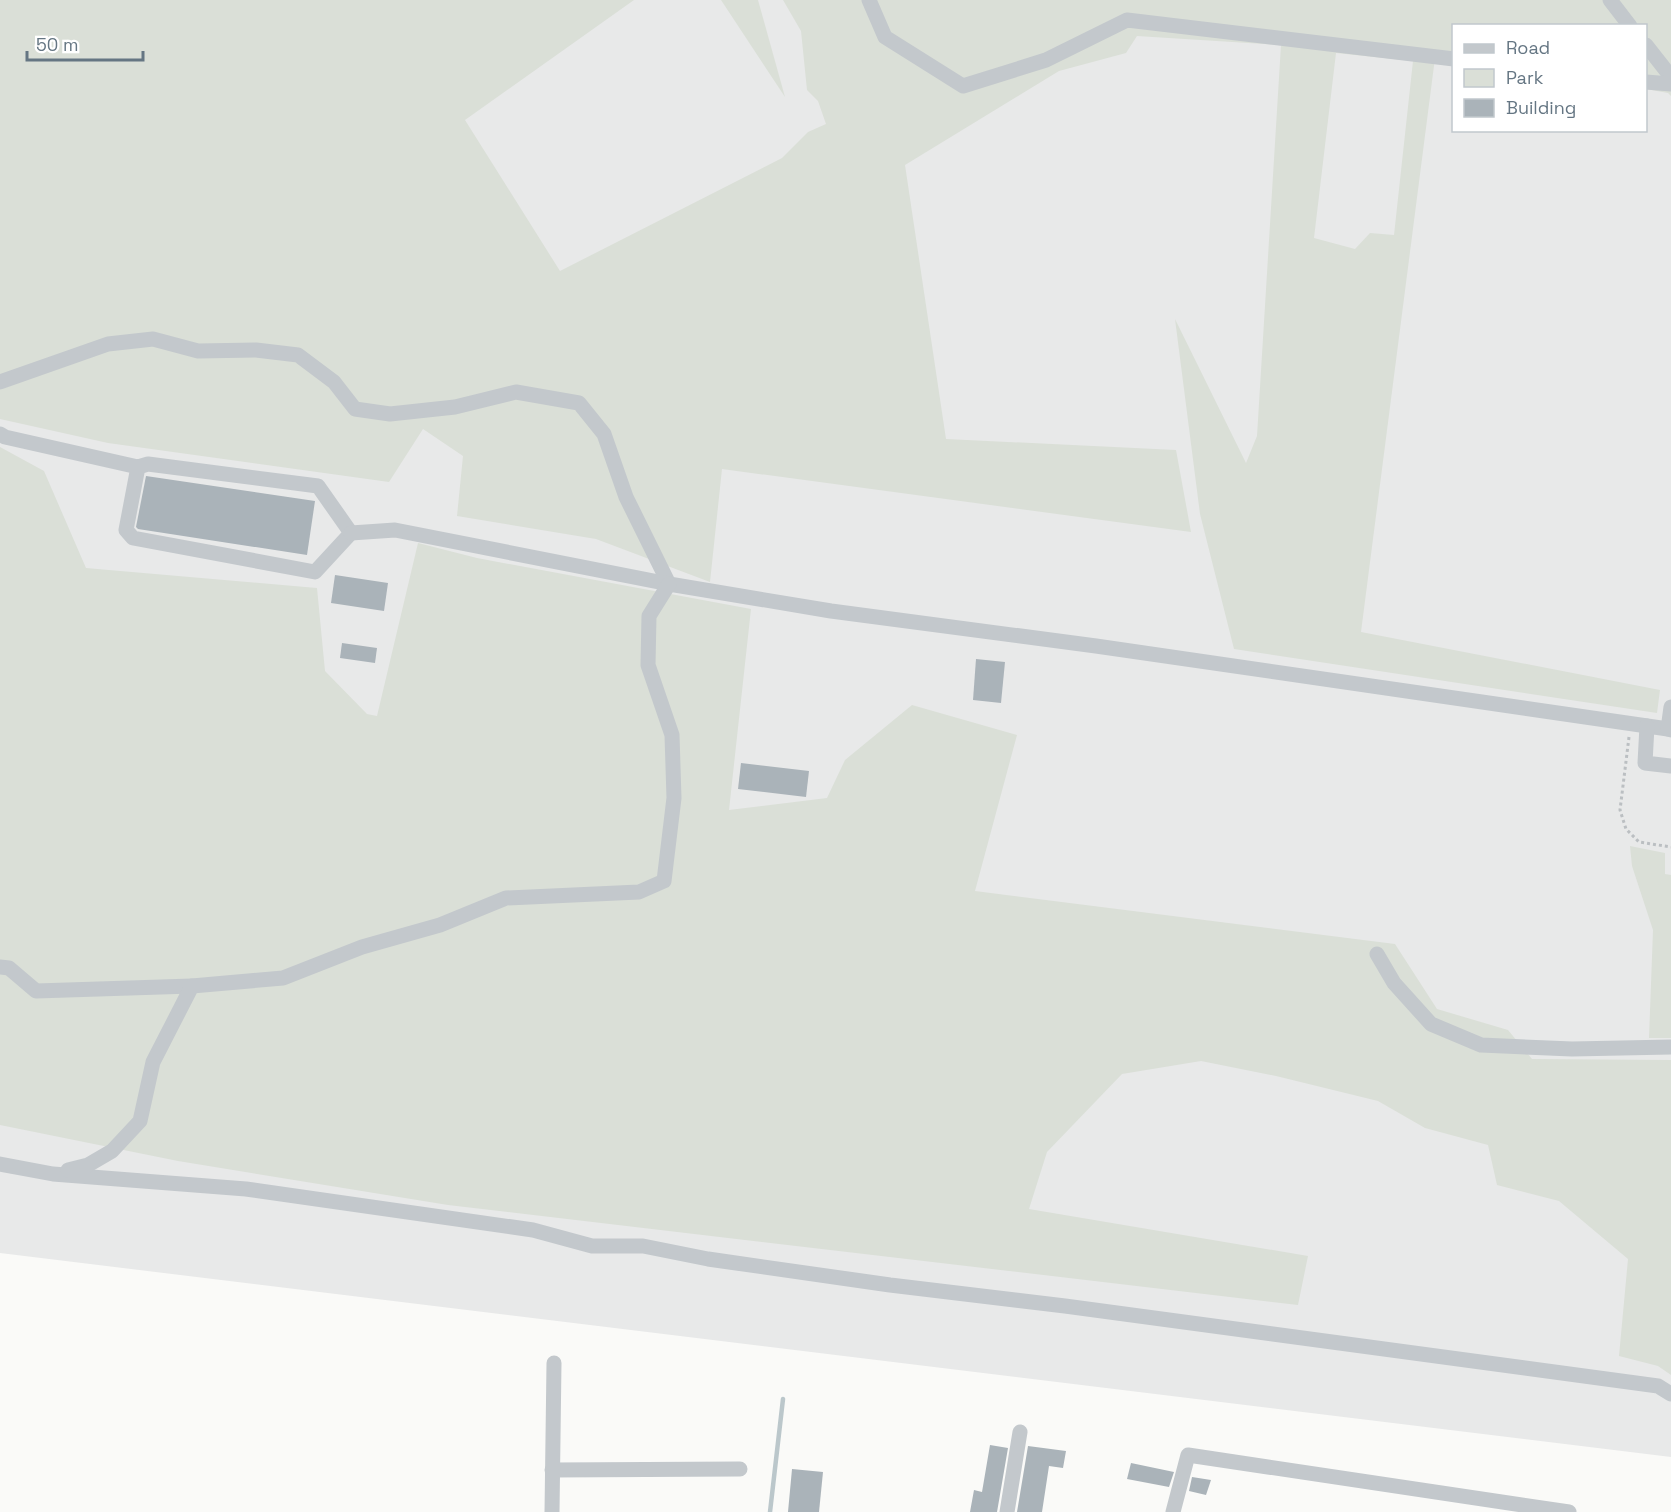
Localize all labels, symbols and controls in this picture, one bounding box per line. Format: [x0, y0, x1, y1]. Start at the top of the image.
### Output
scale bar [27, 24, 142, 62]
legend [1452, 24, 1647, 132]
text: 50 m [36, 33, 78, 56]
text: Road [1506, 36, 1550, 59]
text: Park [1506, 66, 1544, 89]
text: Building [1506, 96, 1576, 119]

